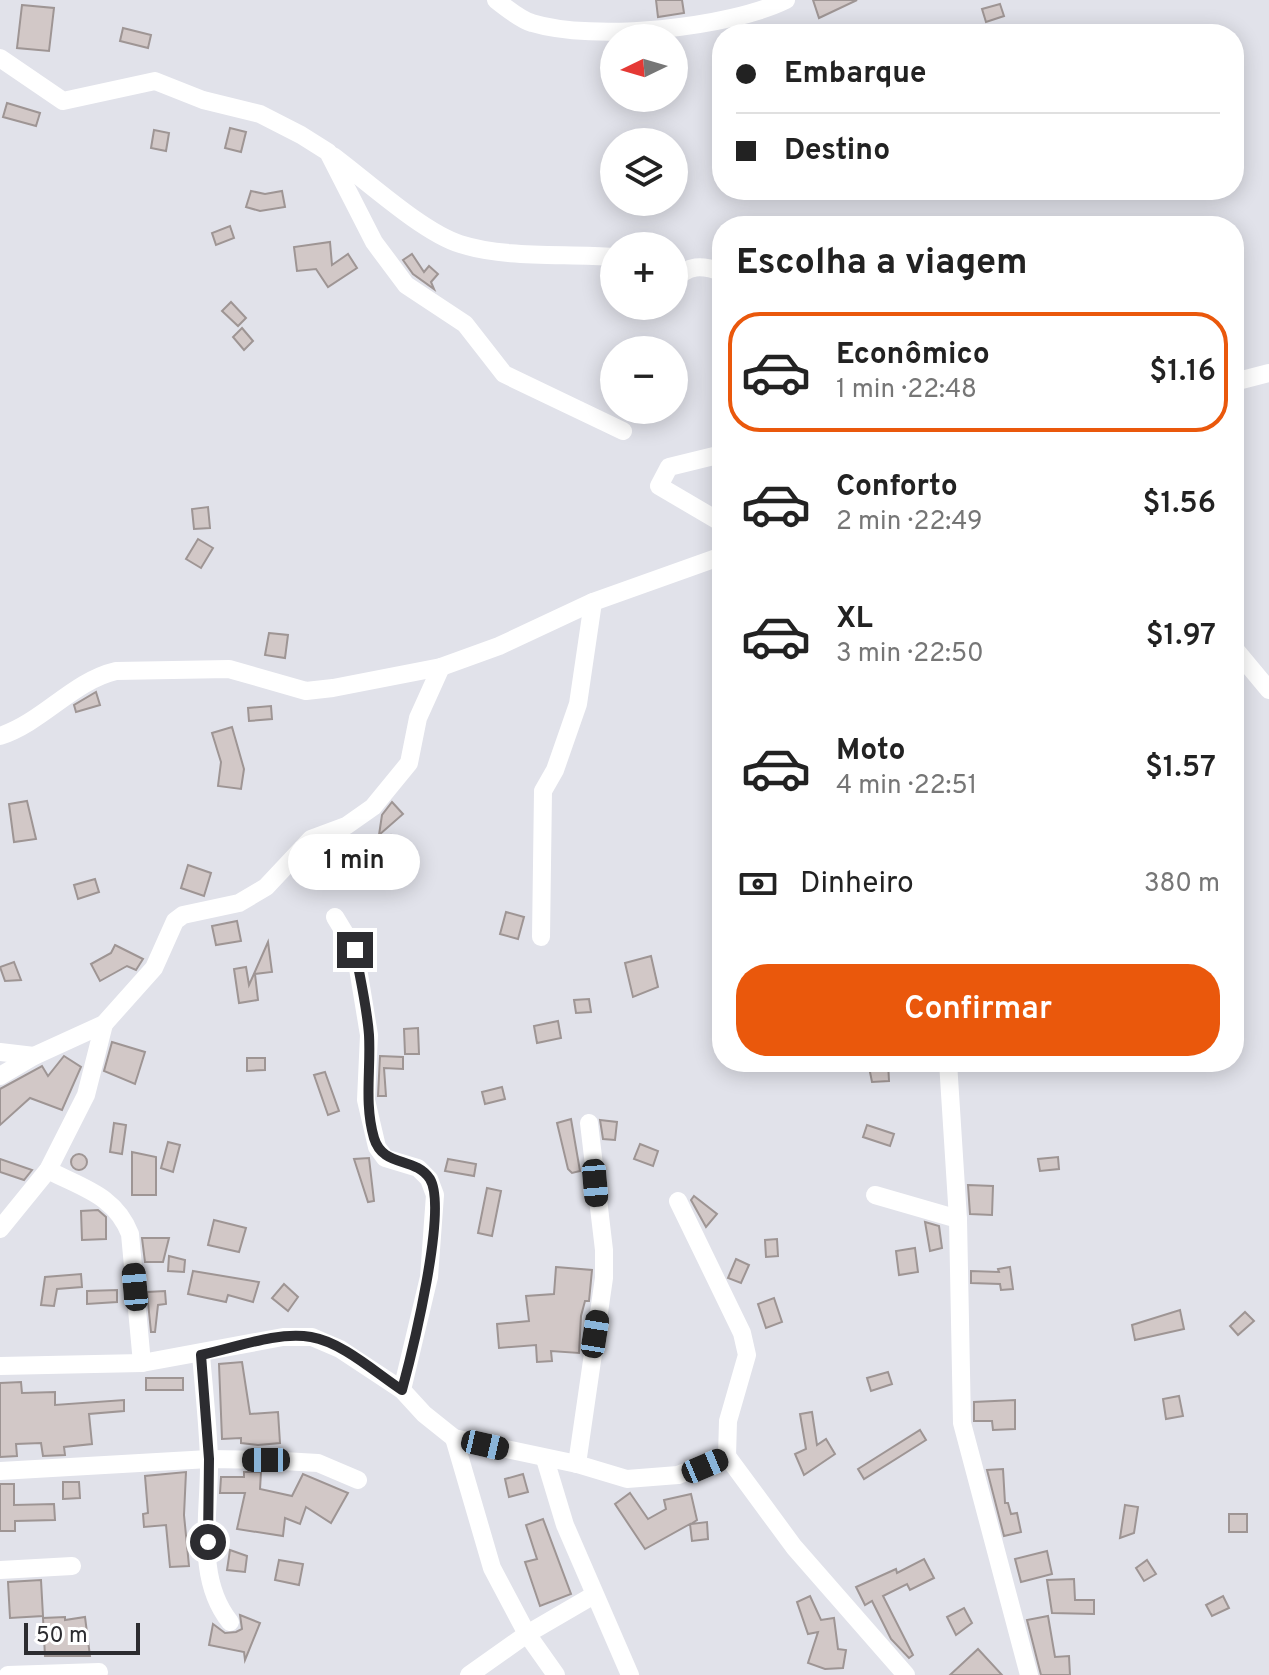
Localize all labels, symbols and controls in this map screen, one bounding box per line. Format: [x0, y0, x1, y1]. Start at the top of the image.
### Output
north arrow [600, 24, 688, 112]
map controls [600, 24, 688, 424]
text: Embarque [784, 56, 926, 93]
button: layers [600, 128, 688, 216]
text: Destino [784, 133, 890, 170]
button: + [600, 232, 688, 320]
text: Escolha a viagem [736, 241, 1028, 287]
button: − [600, 336, 688, 424]
icon: car [740, 336, 812, 408]
text: Econômico [836, 337, 990, 374]
text: $1.16 [1149, 354, 1216, 391]
text: 1 min · 22:48 [836, 374, 977, 407]
icon: car [740, 468, 812, 540]
text: Conforto [836, 469, 958, 506]
text: $1.56 [1142, 486, 1216, 523]
text: 2 min · 22:49 [836, 506, 982, 539]
icon: car [740, 600, 812, 672]
text: XL [836, 601, 873, 638]
text: $1.97 [1146, 618, 1216, 655]
text: 3 min · 22:50 [836, 638, 984, 671]
icon: car [740, 732, 812, 804]
text: Moto [836, 733, 906, 770]
text: $1.57 [1145, 750, 1216, 787]
text: 4 min · 22:51 [836, 770, 977, 803]
callout: 1 min [289, 834, 421, 890]
text: 1 min [323, 845, 385, 878]
icon: cash [736, 862, 780, 906]
text: Dinheiro [800, 866, 914, 903]
text: 380 m [1144, 868, 1220, 901]
route end [337, 932, 373, 968]
button: Confirmar [736, 964, 1220, 1056]
car [581, 1158, 609, 1208]
car [121, 1262, 149, 1312]
car [579, 1308, 611, 1360]
car [459, 1428, 511, 1462]
car [678, 1446, 732, 1486]
car [242, 1448, 290, 1472]
route start [190, 1524, 226, 1560]
scale bar [24, 1619, 140, 1655]
text: 50 m [36, 1623, 88, 1650]

